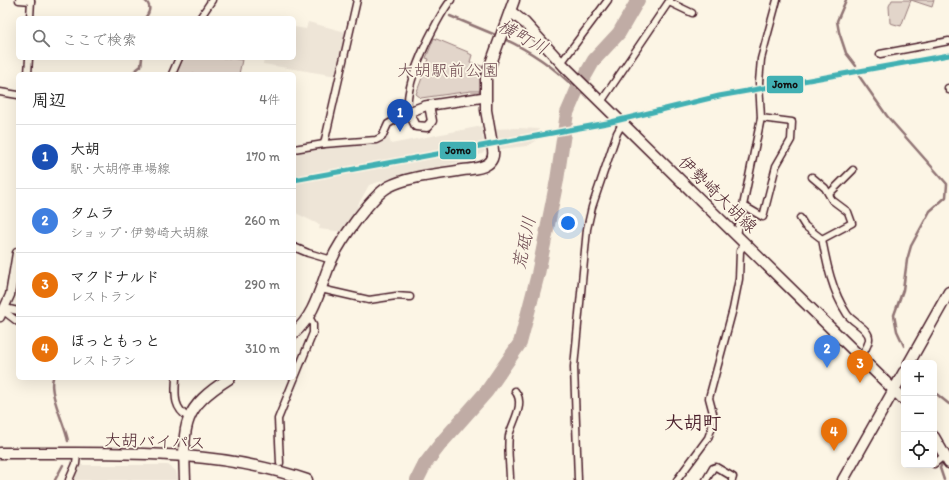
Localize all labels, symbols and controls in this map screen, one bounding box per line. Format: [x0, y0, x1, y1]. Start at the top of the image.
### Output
water label: 横町川 [494, 14, 552, 60]
search box [16, 16, 296, 60]
icon: search [30, 27, 52, 49]
text: ここで検索 [62, 31, 137, 49]
park label: 大胡駅前公園 [397, 60, 499, 80]
line badge: Jomo [766, 75, 804, 94]
text: Jomo [771, 78, 798, 91]
text: 周辺 [32, 90, 66, 110]
text: 4件 [259, 92, 280, 107]
pin: 1 [387, 99, 413, 132]
text: 大胡 [70, 140, 100, 158]
line badge: Jomo [439, 141, 477, 160]
text: Jomo [444, 144, 471, 157]
text: 1 [42, 149, 48, 164]
text: 170 m [246, 149, 280, 164]
street label: 伊勢崎大胡線 [674, 151, 762, 237]
text: 駅 · 大胡停車場線 [70, 161, 170, 176]
text: タムラ [70, 204, 115, 222]
text: 2 [42, 213, 48, 228]
text: 260 m [244, 213, 280, 228]
your location [558, 213, 578, 233]
water label: 荒砥川 [508, 214, 540, 272]
text: ショップ · 伊勢崎大胡線 [70, 225, 208, 240]
text: マクドナルド [70, 268, 159, 286]
text: 3 [41, 277, 49, 292]
text: 290 m [244, 277, 280, 292]
text: レストラン [70, 289, 136, 304]
text: ほっともっと [70, 332, 160, 350]
pin: 2 [814, 335, 840, 368]
text: 4 [41, 341, 49, 356]
text: 310 m [245, 341, 280, 356]
pin: 3 [847, 350, 873, 383]
text: レストラン [70, 353, 136, 368]
map controls [901, 360, 937, 468]
button: + [901, 360, 937, 396]
button: − [901, 396, 937, 432]
district label: 大胡町 [664, 411, 722, 434]
pin: 4 [821, 418, 847, 451]
street label: 大胡バイパス [104, 429, 206, 453]
button: locate [901, 432, 937, 468]

